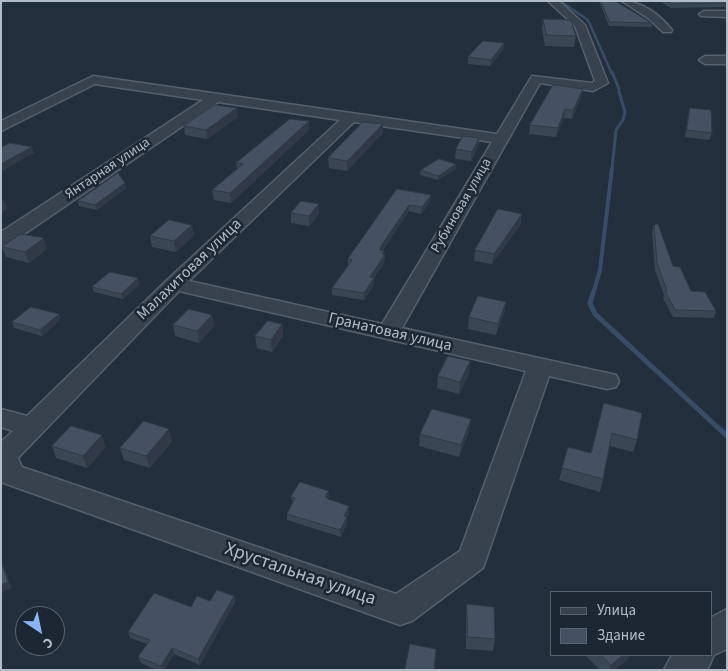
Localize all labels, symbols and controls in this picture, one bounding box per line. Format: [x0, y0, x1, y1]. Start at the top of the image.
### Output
street label: Янтарная улица [62, 134, 154, 204]
street label: Рубиновая улица [428, 156, 496, 256]
street label: Малахитовая улица [134, 215, 246, 325]
street label: Гранатовая улица [326, 309, 454, 357]
street label: Хрустальная улица [221, 538, 379, 612]
legend [550, 591, 713, 656]
text: Улица [597, 600, 636, 621]
north arrow [15, 606, 65, 656]
text: Здание [597, 625, 645, 646]
text: С [39, 632, 57, 653]

